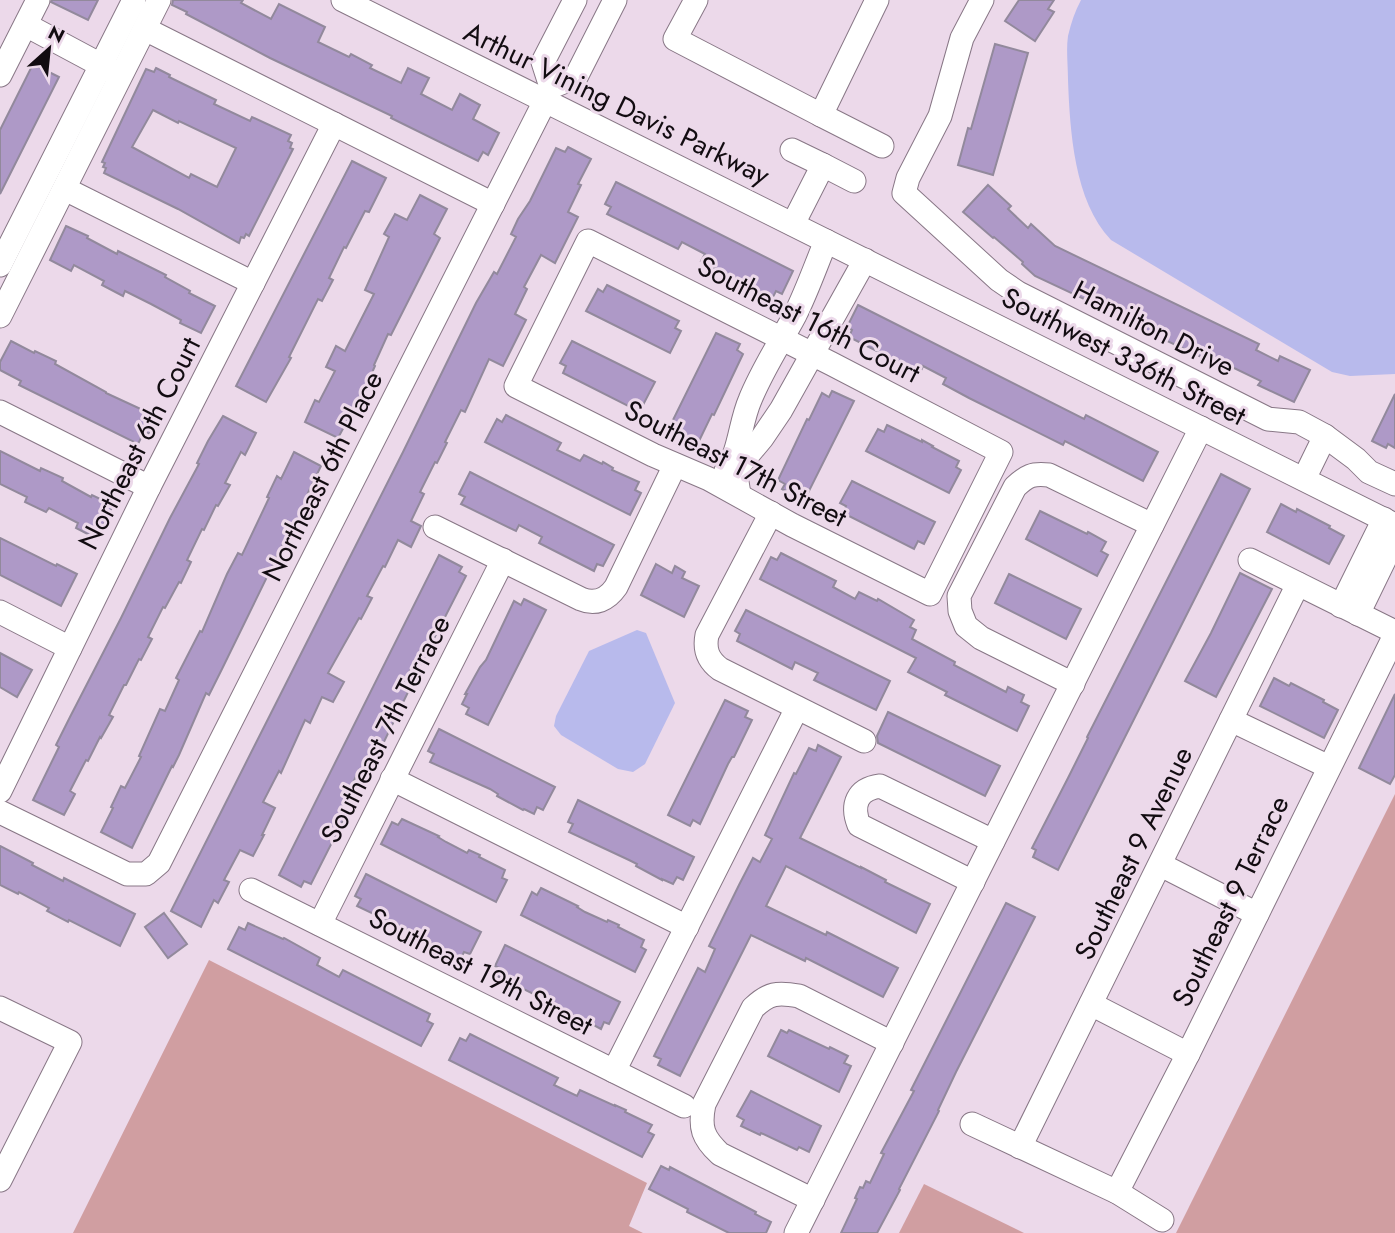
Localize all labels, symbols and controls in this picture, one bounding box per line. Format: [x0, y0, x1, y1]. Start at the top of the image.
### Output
street label: Arthur Vining Davis Parkway [457, 11, 777, 196]
north arrow [14, 14, 84, 84]
text: N [44, 19, 69, 50]
street label: Southeast 16th Court [690, 246, 928, 393]
street label: Hamilton Drive [1066, 270, 1242, 387]
street label: Southwest 336th Street [994, 277, 1253, 436]
street label: Northeast 6th Court [68, 330, 211, 557]
street label: Northeast 6th Place [252, 364, 393, 589]
street label: Southeast 17th Street [617, 390, 854, 537]
street label: Southeast 7th Terrace [310, 608, 461, 850]
street label: Southeast 9 Avenue [1064, 740, 1203, 967]
street label: Southeast 9 Terrace [1161, 789, 1299, 1014]
street label: Southeast 19th Street [362, 897, 600, 1046]

